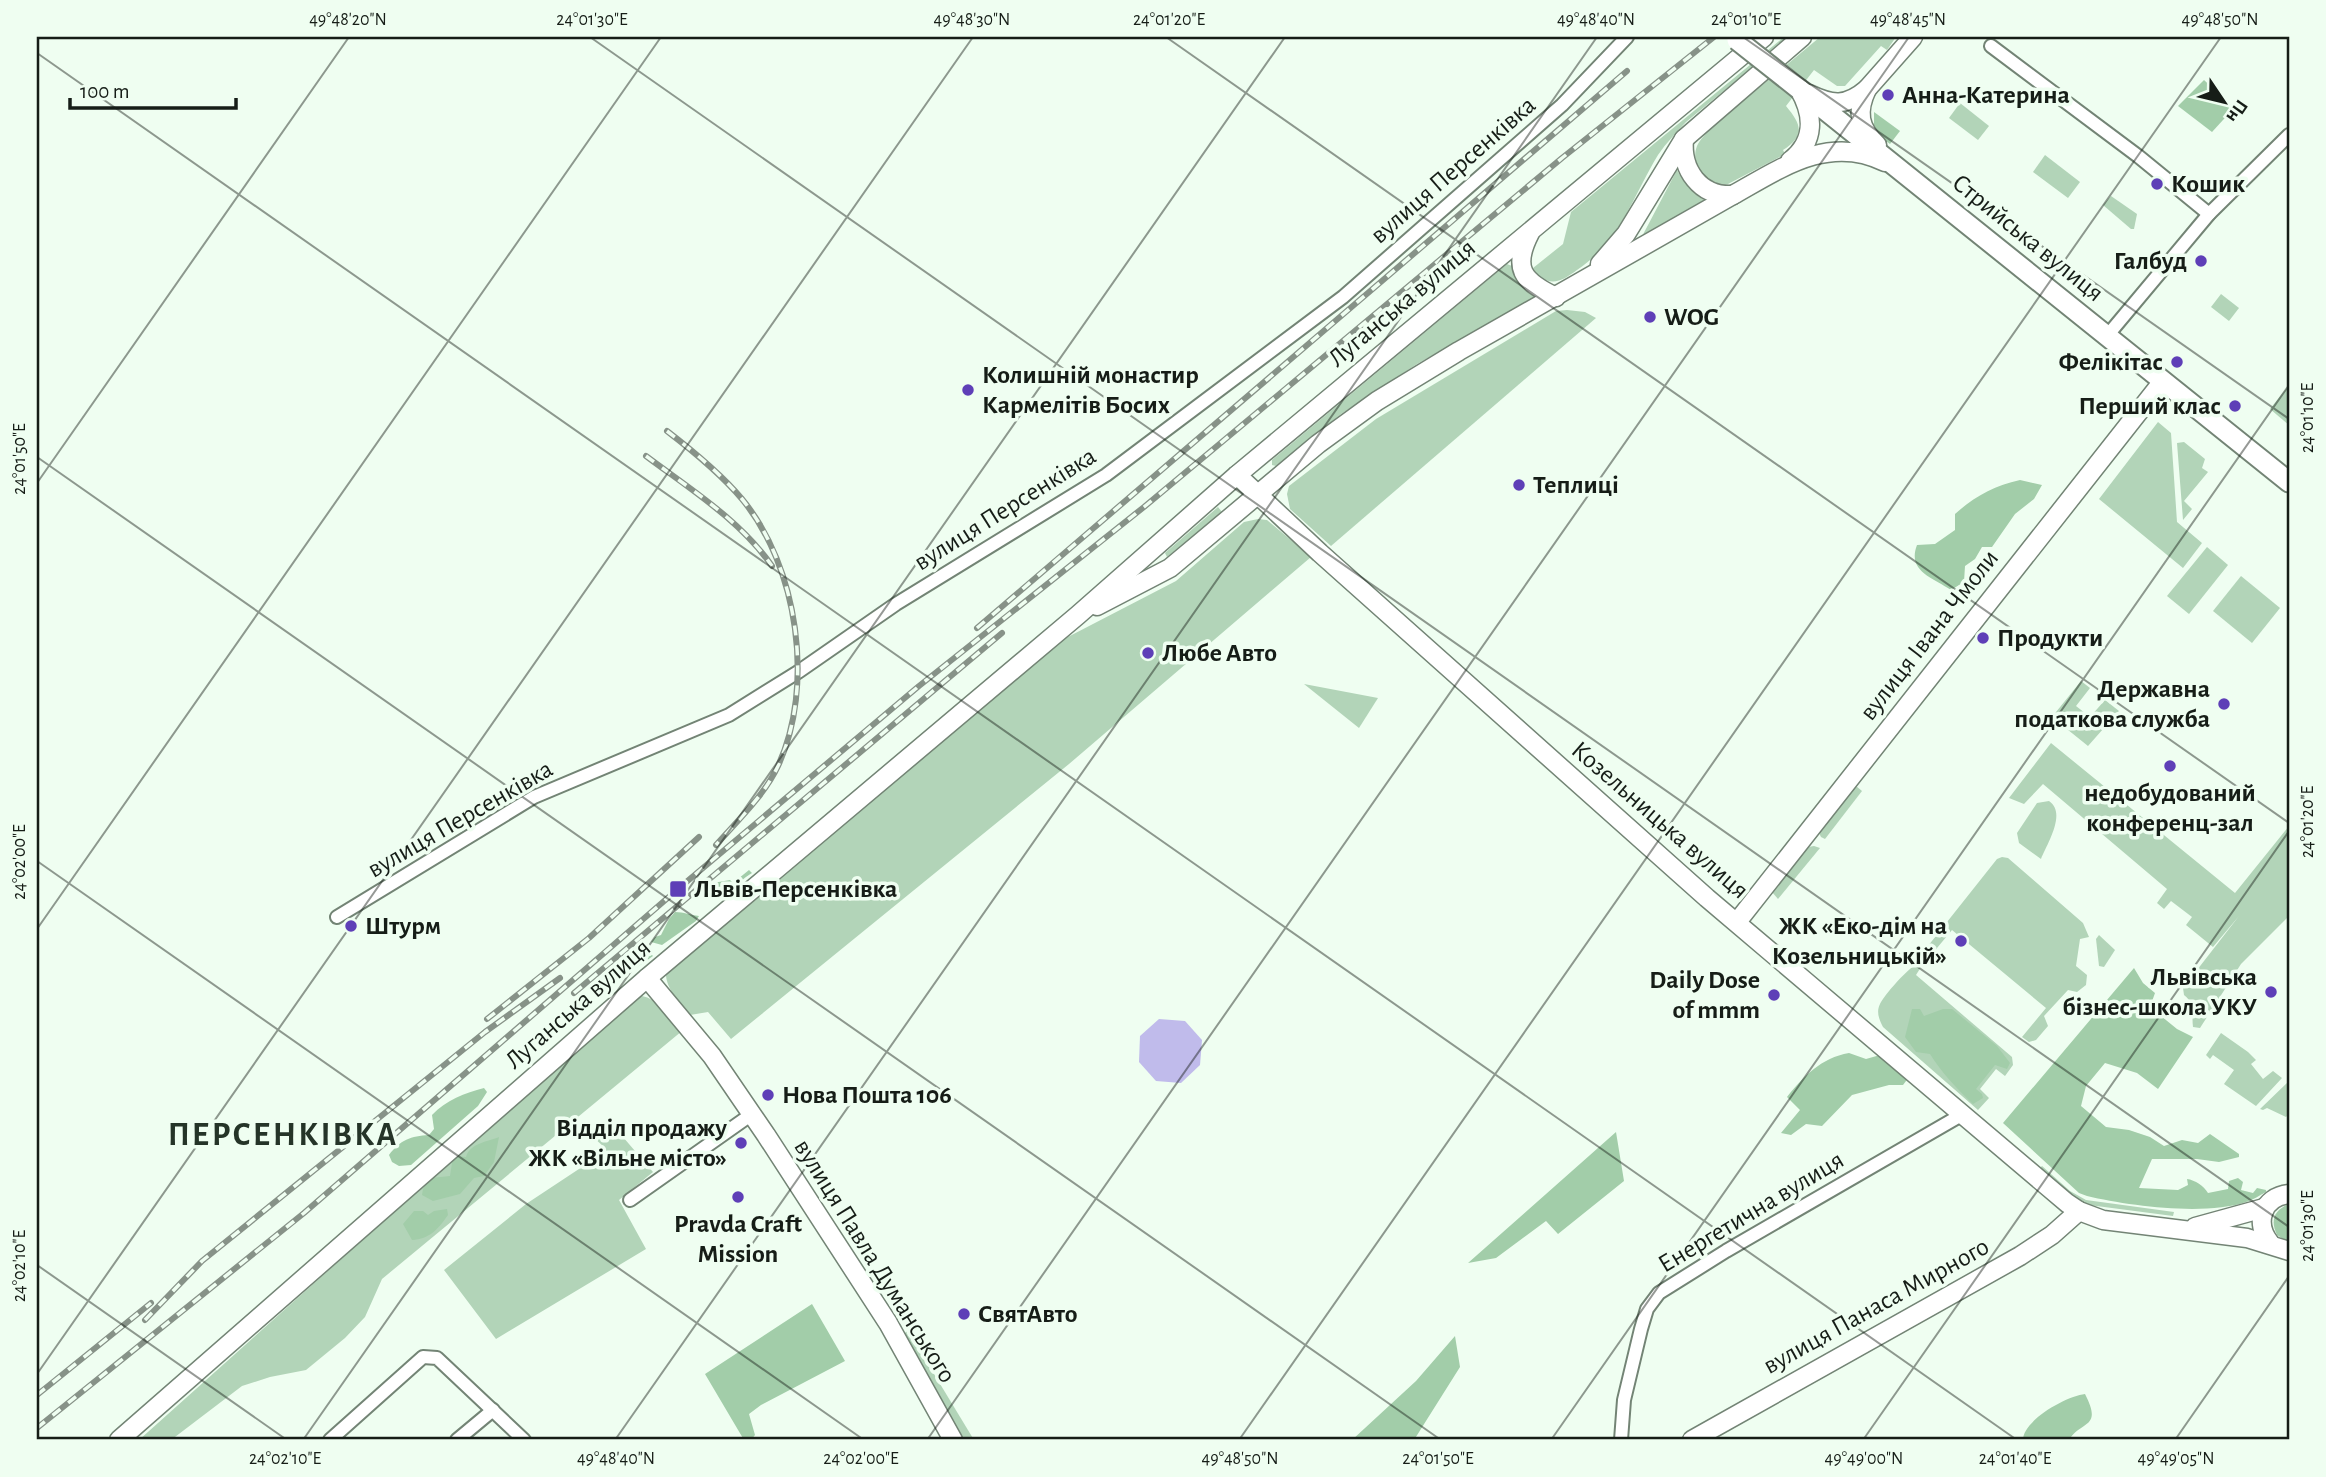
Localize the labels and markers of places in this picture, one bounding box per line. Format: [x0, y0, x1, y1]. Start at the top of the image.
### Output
place label: Анна-Катерина [1902, 82, 2070, 108]
marker: Анна-Катерина [1880, 87, 1896, 103]
place label: Кошик [2171, 171, 2245, 197]
marker: Кошик [2149, 176, 2165, 192]
place label: Галбуд [2114, 248, 2187, 274]
marker: Галбуд [2193, 253, 2209, 269]
place label: WOG [1664, 304, 1719, 330]
marker: WOG [1642, 309, 1658, 325]
place label: Фелікітас [2059, 349, 2163, 375]
marker: Фелікітас [2169, 354, 2185, 370]
place label: Колишній монастир Кармелітів Босих [982, 362, 1199, 418]
marker: Колишній монастир Кармелітів Босих [960, 382, 976, 398]
place label: Перший клас [2078, 393, 2221, 419]
marker: Перший клас [2227, 398, 2243, 414]
place label: Теплиці [1533, 472, 1619, 498]
marker: Теплиці [1511, 477, 1527, 493]
place label: Продукти [1997, 625, 2103, 651]
marker: Продукти [1975, 630, 1991, 646]
place label: Любе Авто [1162, 640, 1277, 666]
marker: Любе Авто [1140, 645, 1156, 661]
place label: Державна податкова служба [2014, 676, 2210, 732]
marker: Державна податкова служба [2216, 696, 2232, 712]
marker: недобудований конференц-зал [2162, 758, 2178, 774]
place label: недобудований конференц-зал [2084, 780, 2256, 836]
place label: Львів-Персенківка [694, 876, 897, 902]
marker: Львів-Персенківка [668, 879, 688, 899]
place label: Штурм [365, 913, 441, 939]
place label: ЖК «Еко-дім на Козельницькій» [1772, 913, 1947, 969]
marker: Штурм [343, 918, 359, 934]
marker: ЖК «Еко-дім на Козельницькій» [1953, 933, 1969, 949]
place label: Львівська бізнес-школа УКУ [2063, 964, 2258, 1020]
place label: Daily Dose of mmm [1649, 967, 1760, 1023]
marker: Львівська бізнес-школа УКУ [2263, 984, 2279, 1000]
marker: Daily Dose of mmm [1766, 987, 1782, 1003]
place label: Нова Пошта 106 [782, 1082, 952, 1108]
marker: Нова Пошта 106 [760, 1087, 776, 1103]
place label: Відділ продажу ЖК «Вільне місто» [528, 1115, 727, 1171]
marker: Відділ продажу ЖК «Вільне місто» [733, 1135, 749, 1151]
marker: Pravda Craft Mission [730, 1189, 746, 1205]
place label: Pravda Craft Mission [674, 1211, 802, 1267]
place label: СвятАвто [978, 1301, 1078, 1327]
marker: СвятАвто [956, 1306, 972, 1322]

